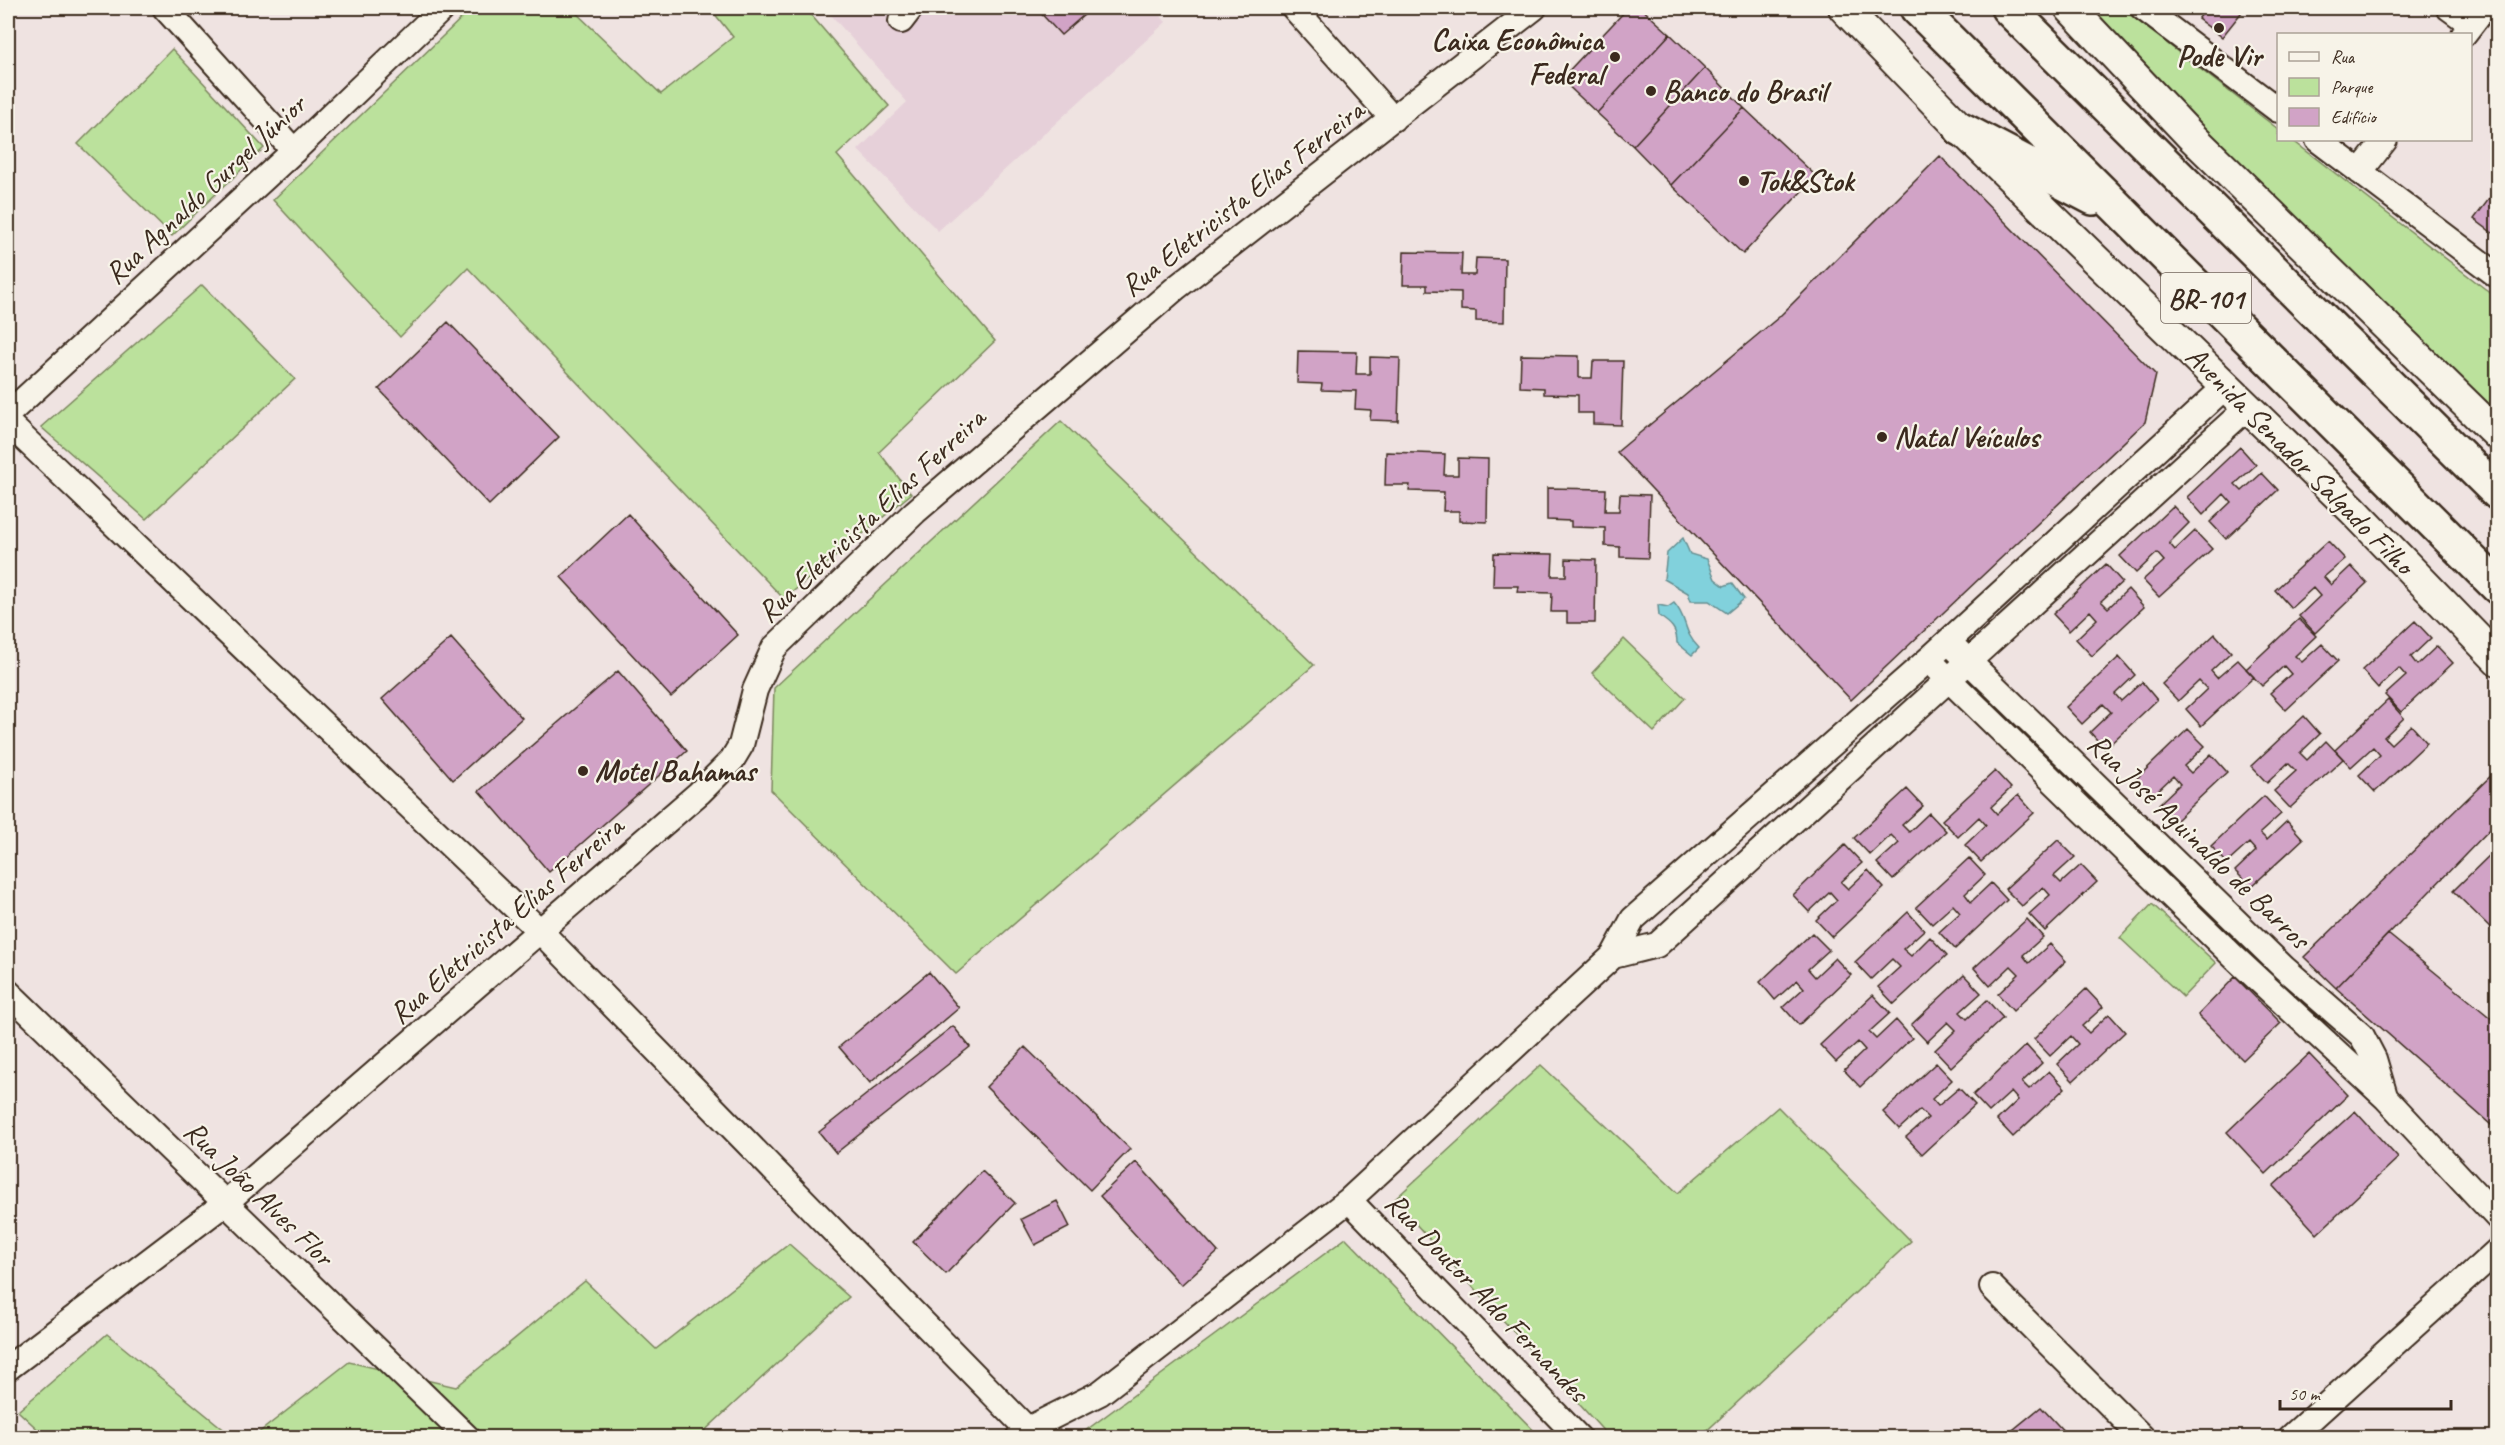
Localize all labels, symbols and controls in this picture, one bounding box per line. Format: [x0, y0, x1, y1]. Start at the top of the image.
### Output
place label: Caixa Econômica Federal [1431, 21, 1609, 93]
marker: Pode Vir [2212, 21, 2226, 35]
legend [2277, 33, 2472, 141]
place label: Pode Vir [2177, 37, 2265, 75]
text: Rua [2331, 46, 2356, 68]
marker: Caixa Econômica Federal [1608, 50, 1622, 64]
place label: Banco do Brasil [1663, 72, 1832, 110]
text: Parque [2331, 76, 2373, 98]
street label: Rua Agnaldo Gurgel Júnior [96, 84, 315, 292]
marker: Banco do Brasil [1644, 84, 1658, 98]
street label: Rua Eletricista Elias Ferreira [1113, 90, 1373, 305]
text: Edifício [2331, 106, 2377, 128]
place label: Tok&Stok [1756, 162, 1856, 200]
marker: Tok&Stok [1737, 174, 1751, 188]
road number: BR-101 [2161, 273, 2251, 323]
street label: Avenida Senador Salgado Filho [2178, 338, 2425, 585]
street label: Rua Eletricista Elias Ferreira [749, 398, 995, 631]
place label: Natal Veículos [1894, 418, 2042, 456]
marker: Natal Veículos [1875, 430, 1889, 444]
street label: Rua José Aguinaldo de Barros [2080, 725, 2320, 959]
place label: Motel Bahamas [595, 752, 759, 790]
marker: Motel Bahamas [576, 764, 590, 778]
street label: Rua Eletricista Elias Ferreira [381, 806, 633, 1032]
street label: Rua João Alves Flor [176, 1112, 344, 1276]
street label: Rua Doutor Aldo Fernandes [1377, 1184, 1599, 1412]
scale bar [2280, 1373, 2451, 1411]
text: 50 m [2289, 1383, 2322, 1405]

